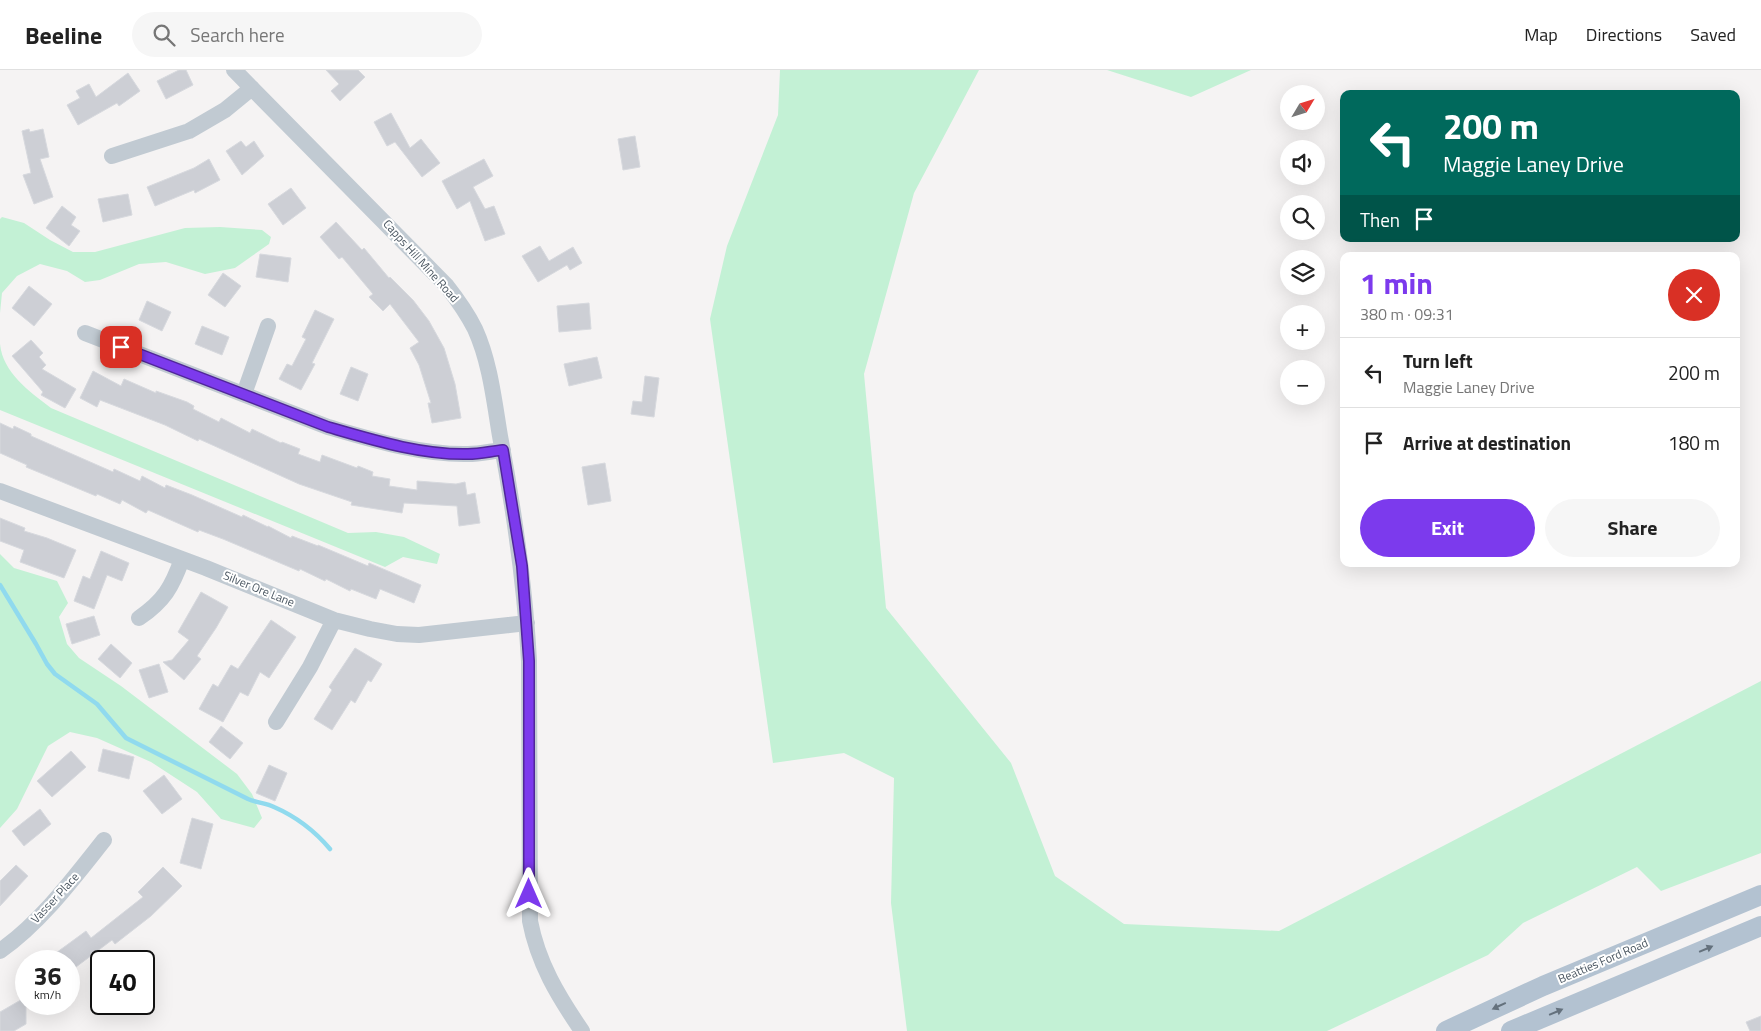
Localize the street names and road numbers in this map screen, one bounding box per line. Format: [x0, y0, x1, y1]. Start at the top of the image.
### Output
street label: Capps Hill Mine Road [379, 215, 464, 306]
street label: Silver Ore Lane [221, 566, 298, 611]
street label: Vasser Place [26, 868, 83, 927]
street label: Beatties Ford Road [1555, 933, 1651, 988]

